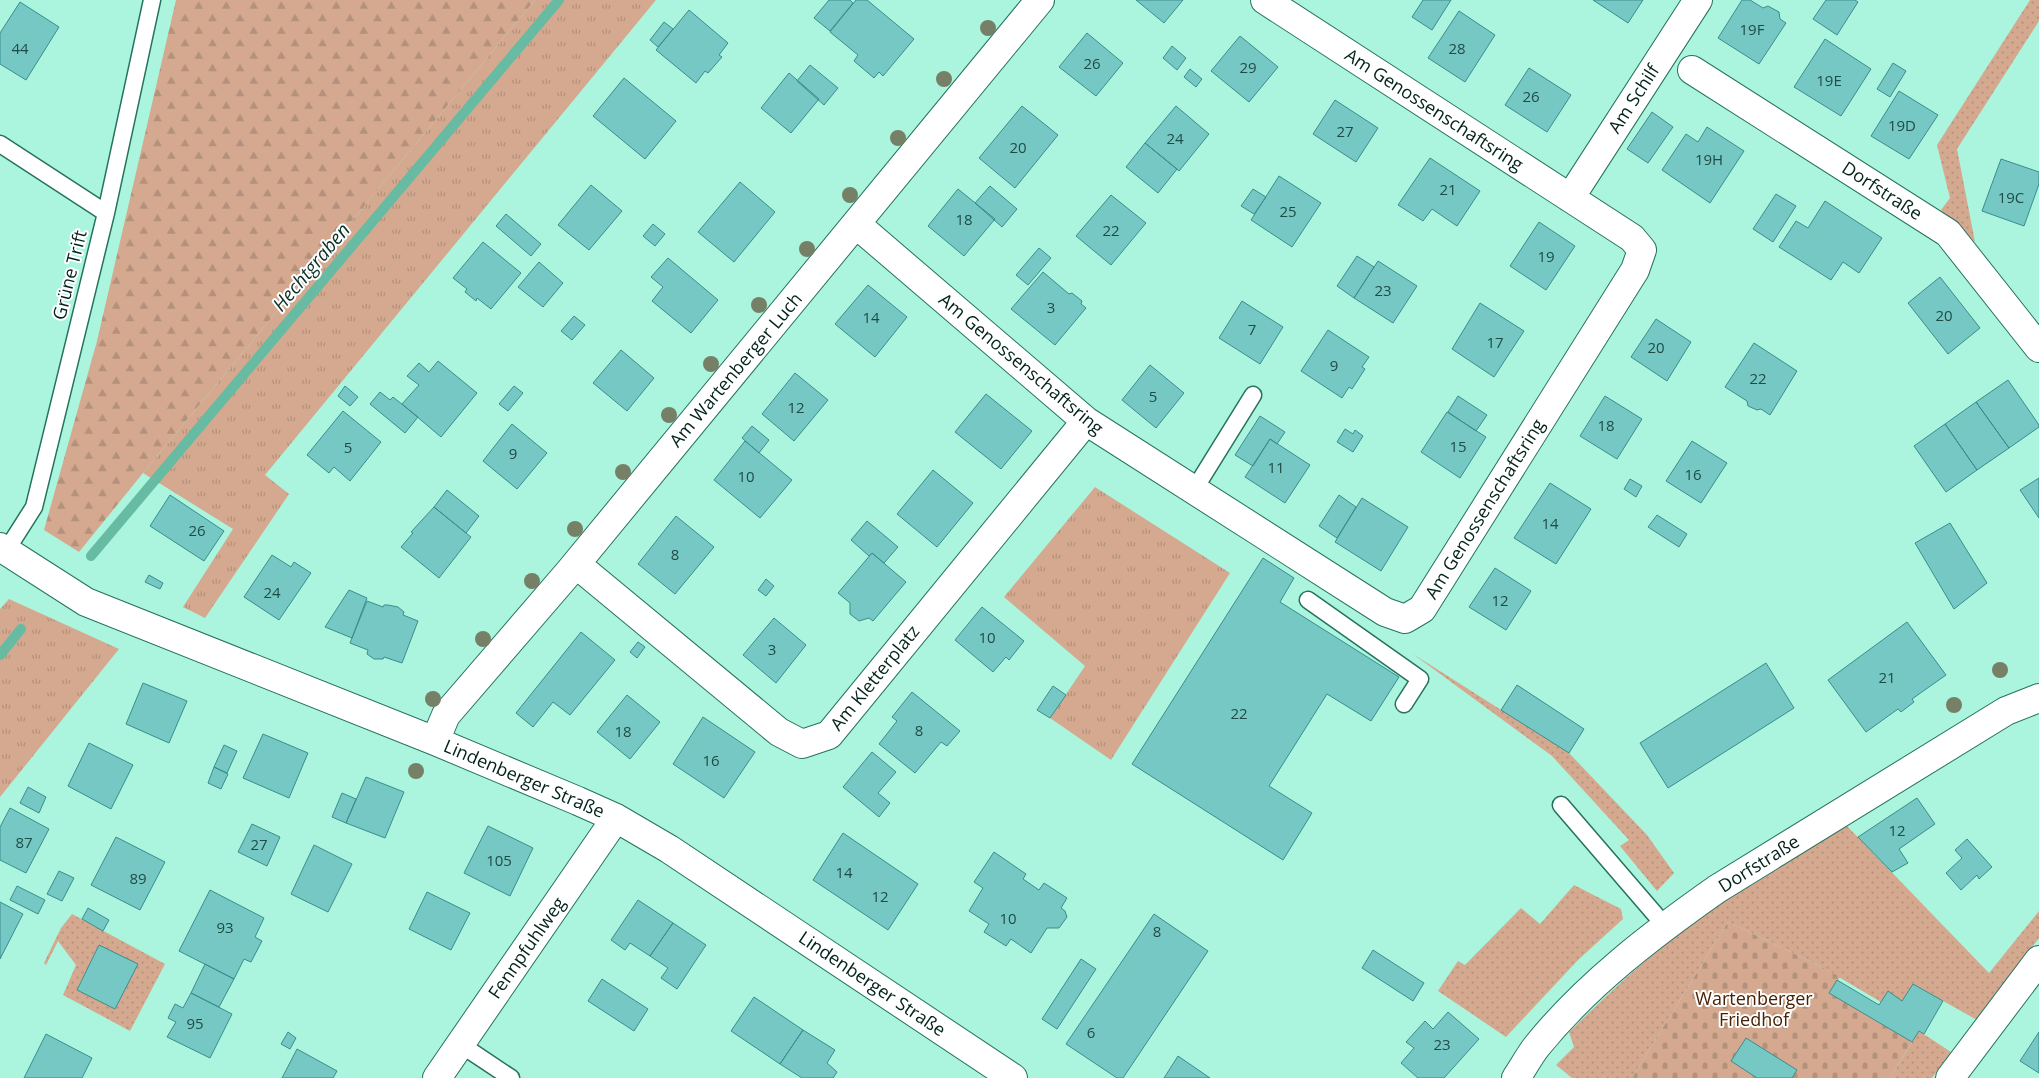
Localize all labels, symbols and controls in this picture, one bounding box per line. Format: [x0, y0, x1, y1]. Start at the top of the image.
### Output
house number: 19F [1740, 19, 1765, 39]
house number: 44 [11, 38, 29, 58]
house number: 28 [1448, 38, 1466, 58]
street label: Am Genossenschaftsring [1341, 42, 1529, 176]
house number: 26 [1083, 53, 1101, 73]
house number: 29 [1239, 57, 1257, 77]
street label: Am Schilf [1602, 59, 1665, 137]
house number: 19E [1816, 70, 1842, 90]
house number: 26 [1522, 86, 1540, 106]
house number: 19D [1888, 115, 1916, 135]
house number: 27 [1336, 121, 1354, 141]
house number: 24 [1166, 128, 1184, 148]
house number: 20 [1009, 137, 1027, 157]
house number: 19H [1695, 149, 1723, 169]
street label: Dorfstraße [1838, 155, 1927, 225]
house number: 21 [1439, 179, 1457, 199]
house number: 19C [1998, 187, 2024, 207]
house number: 25 [1279, 201, 1297, 221]
house number: 18 [955, 209, 973, 229]
water label: Hechtgraben [266, 217, 356, 317]
house number: 22 [1102, 220, 1120, 240]
street label: Grüne Trift [46, 227, 92, 322]
house number: 19 [1537, 246, 1555, 266]
house number: 23 [1374, 280, 1392, 300]
street label: Am Wartenberger Luch [663, 287, 807, 452]
street label: Am Genossenschaftsring [934, 287, 1109, 439]
house number: 3 [1047, 297, 1055, 317]
house number: 20 [1935, 305, 1953, 325]
house number: 14 [862, 307, 880, 327]
house number: 7 [1248, 319, 1256, 339]
house number: 17 [1486, 332, 1504, 352]
house number: 20 [1647, 337, 1665, 357]
house number: 9 [1330, 355, 1338, 375]
house number: 22 [1749, 368, 1767, 388]
house number: 5 [1149, 386, 1157, 406]
house number: 12 [787, 397, 805, 417]
street label: Am Genossenschaftsring [1419, 414, 1550, 603]
house number: 18 [1597, 415, 1615, 435]
house number: 15 [1449, 436, 1467, 456]
house number: 5 [344, 437, 352, 457]
house number: 9 [509, 443, 517, 463]
house number: 11 [1267, 457, 1285, 477]
house number: 16 [1684, 464, 1702, 484]
house number: 10 [737, 466, 755, 486]
house number: 14 [1541, 513, 1559, 533]
house number: 26 [188, 520, 206, 540]
house number: 8 [671, 544, 679, 564]
house number: 24 [263, 582, 281, 602]
house number: 12 [1491, 590, 1509, 610]
street label: Am Kletterplatz [824, 620, 924, 735]
house number: 10 [978, 627, 996, 647]
house number: 3 [768, 639, 776, 659]
house number: 21 [1878, 667, 1896, 687]
house number: 22 [1230, 703, 1248, 723]
house number: 8 [915, 720, 923, 740]
house number: 18 [614, 721, 632, 741]
street label: Lindenberger Straße [440, 733, 608, 823]
house number: 16 [702, 750, 720, 770]
house number: 12 [1888, 820, 1906, 840]
street label: Dorfstraße [1714, 829, 1803, 897]
house number: 87 [15, 832, 33, 852]
house number: 27 [250, 834, 268, 854]
house number: 105 [486, 850, 512, 870]
house number: 14 [835, 862, 853, 882]
house number: 89 [129, 868, 147, 888]
house number: 12 [871, 886, 889, 906]
street label: Fennpfuhlweg [482, 892, 570, 1003]
house number: 10 [999, 908, 1017, 928]
house number: 93 [216, 917, 234, 937]
house number: 8 [1153, 921, 1161, 941]
street label: Lindenberger Straße [794, 925, 951, 1041]
park label: Wartenberger Friedhof [1695, 986, 1813, 1031]
house number: 95 [186, 1013, 204, 1033]
house number: 6 [1087, 1022, 1095, 1042]
house number: 23 [1433, 1034, 1451, 1054]

